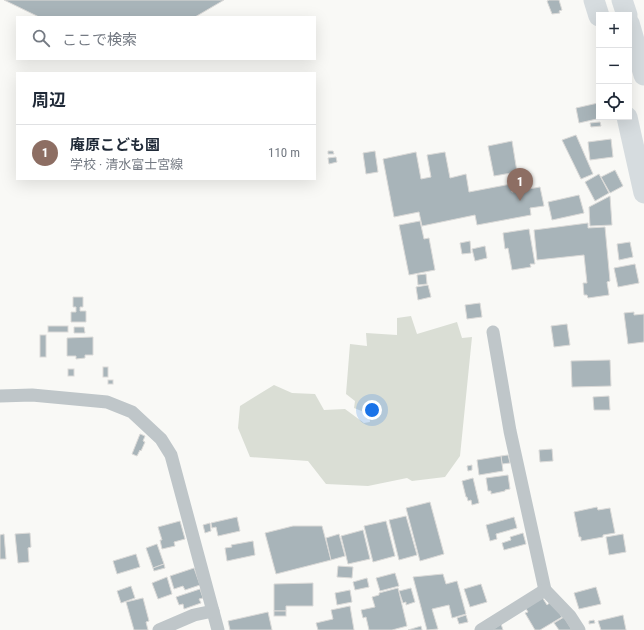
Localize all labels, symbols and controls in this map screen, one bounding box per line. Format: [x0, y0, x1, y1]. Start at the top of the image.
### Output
map controls [596, 12, 632, 120]
button: + [596, 12, 632, 48]
search box [16, 16, 316, 60]
icon: search [30, 27, 52, 49]
text: ここで検索 [62, 31, 137, 49]
button: − [596, 48, 632, 84]
button: locate [596, 84, 632, 120]
text: 周辺 [32, 90, 66, 110]
text: 庵原こども園 [70, 136, 160, 154]
text: 1 [42, 145, 48, 160]
text: 110 m [268, 145, 300, 160]
text: 学校 · 清水富士宮線 [70, 157, 183, 172]
pin: 1 [507, 168, 533, 201]
your location [362, 400, 382, 420]

